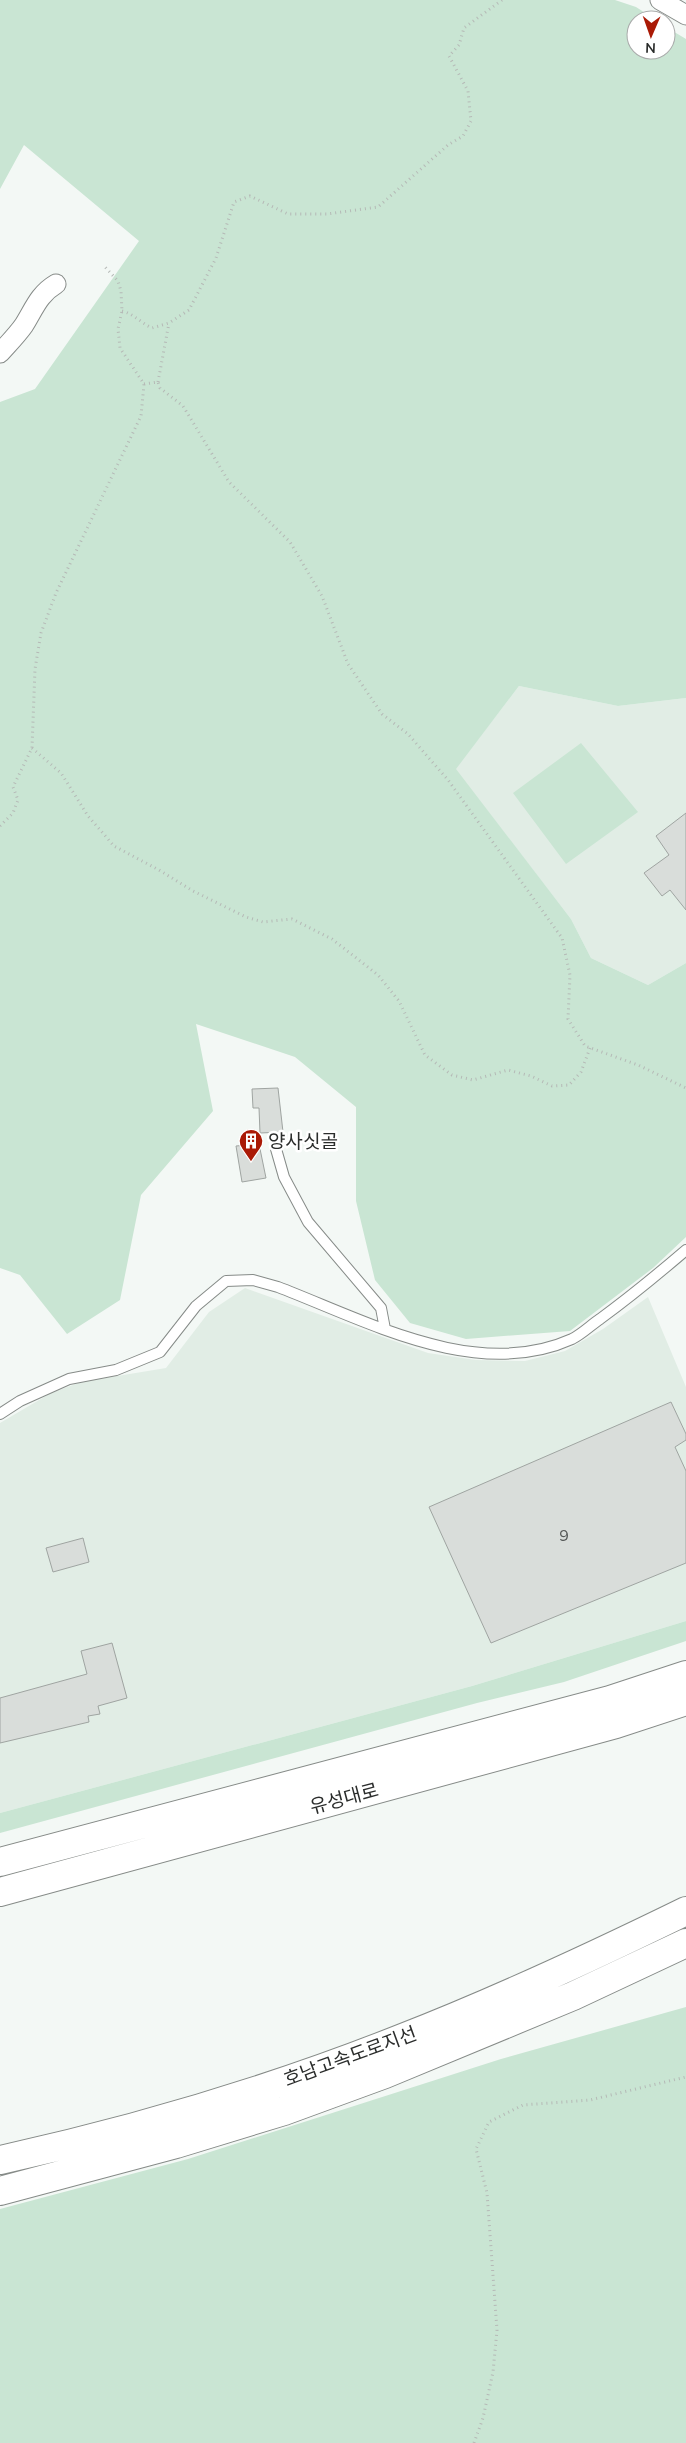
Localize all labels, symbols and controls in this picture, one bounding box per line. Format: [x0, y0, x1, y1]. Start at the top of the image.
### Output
north arrow [626, 10, 676, 60]
text: N [645, 39, 656, 57]
building icon: 양사싯골 [238, 1128, 264, 1162]
place label: 양사싯골 [268, 1129, 338, 1153]
house number: 9 [559, 1525, 569, 1545]
street label: 유성대로 [307, 1777, 381, 1819]
street label: 호남고속도로지선 [280, 2021, 420, 2091]

